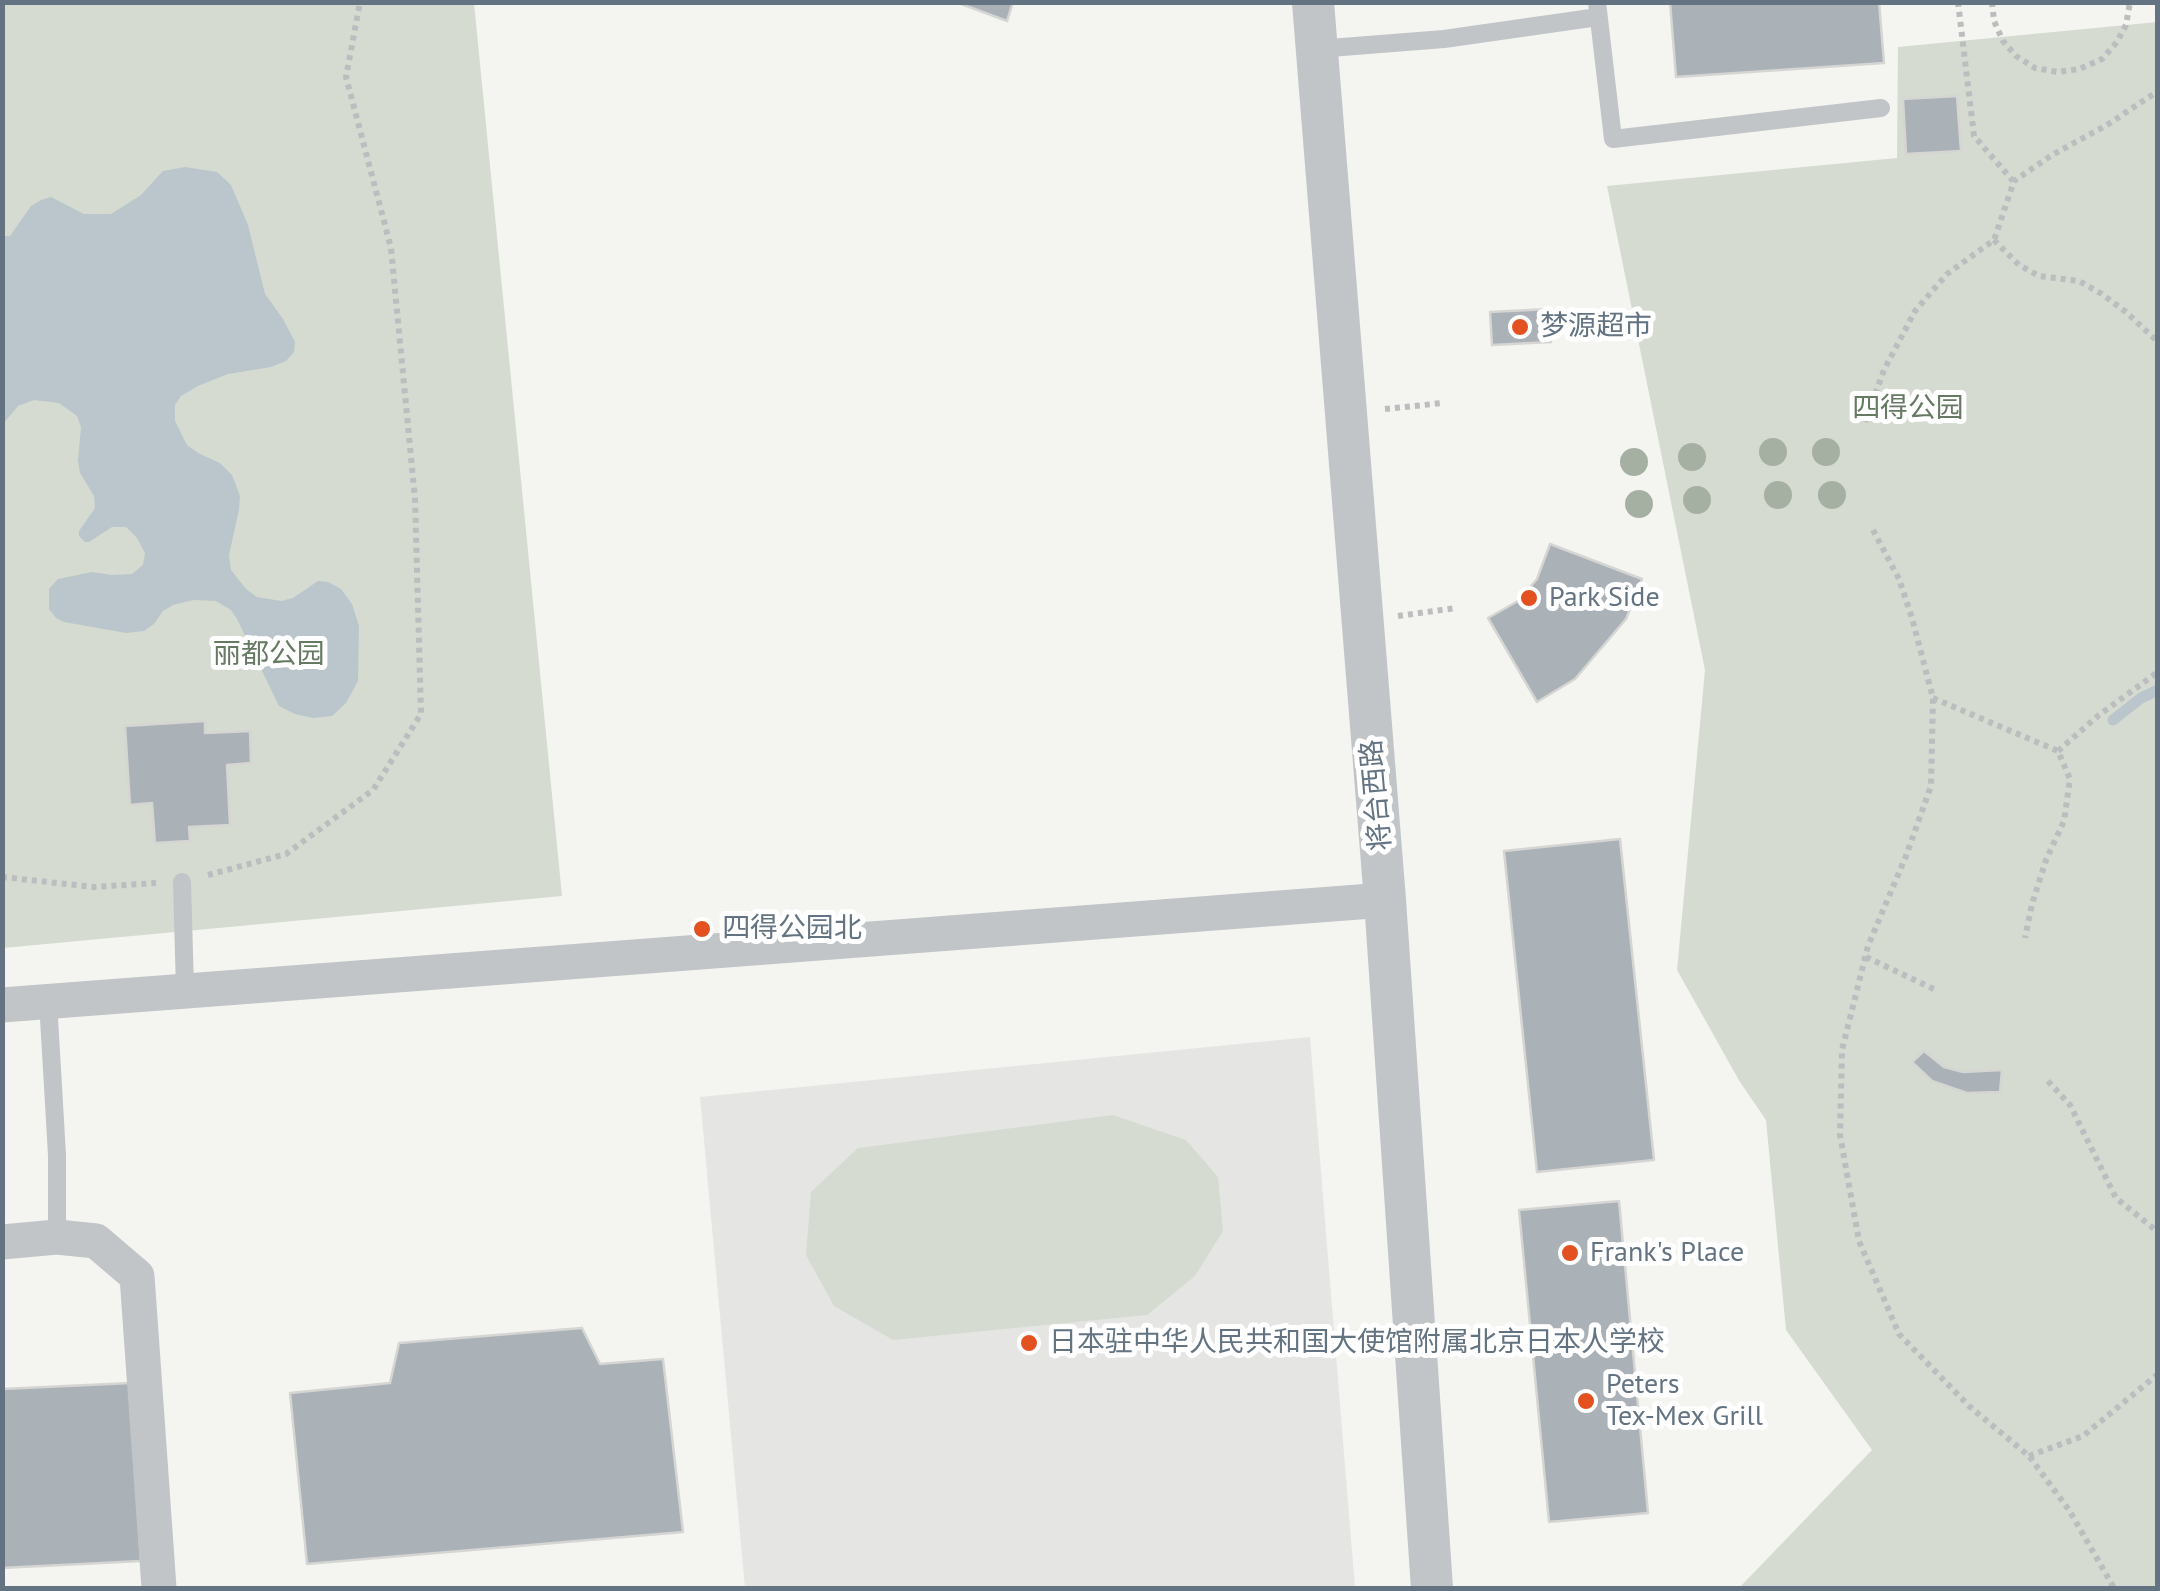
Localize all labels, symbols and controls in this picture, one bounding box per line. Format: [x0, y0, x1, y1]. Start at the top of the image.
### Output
place label: 梦源超市 [1540, 310, 1652, 344]
marker: 梦源超市 [1509, 316, 1531, 338]
park label: 四得公园 [1852, 392, 1964, 426]
place label: Park Side [1549, 581, 1660, 615]
marker: Park Side [1518, 587, 1540, 609]
park label: 丽都公园 [213, 638, 325, 672]
street label: 将台西路 [1355, 738, 1399, 852]
place label: 四得公园北 [722, 912, 862, 946]
marker: 四得公园北 [691, 918, 713, 940]
place label: Frank's Place [1590, 1236, 1744, 1270]
marker: Frank's Place [1559, 1242, 1581, 1264]
place label: 日本驻中华人民共和国大使馆附属北京日本人学校 [1049, 1326, 1665, 1360]
marker: 日本驻中华人民共和国大使馆附属北京日本人学校 [1018, 1332, 1040, 1354]
place label: Peters Tex-Mex Grill [1606, 1368, 1763, 1434]
marker: Peters Tex-Mex Grill [1575, 1390, 1597, 1412]

